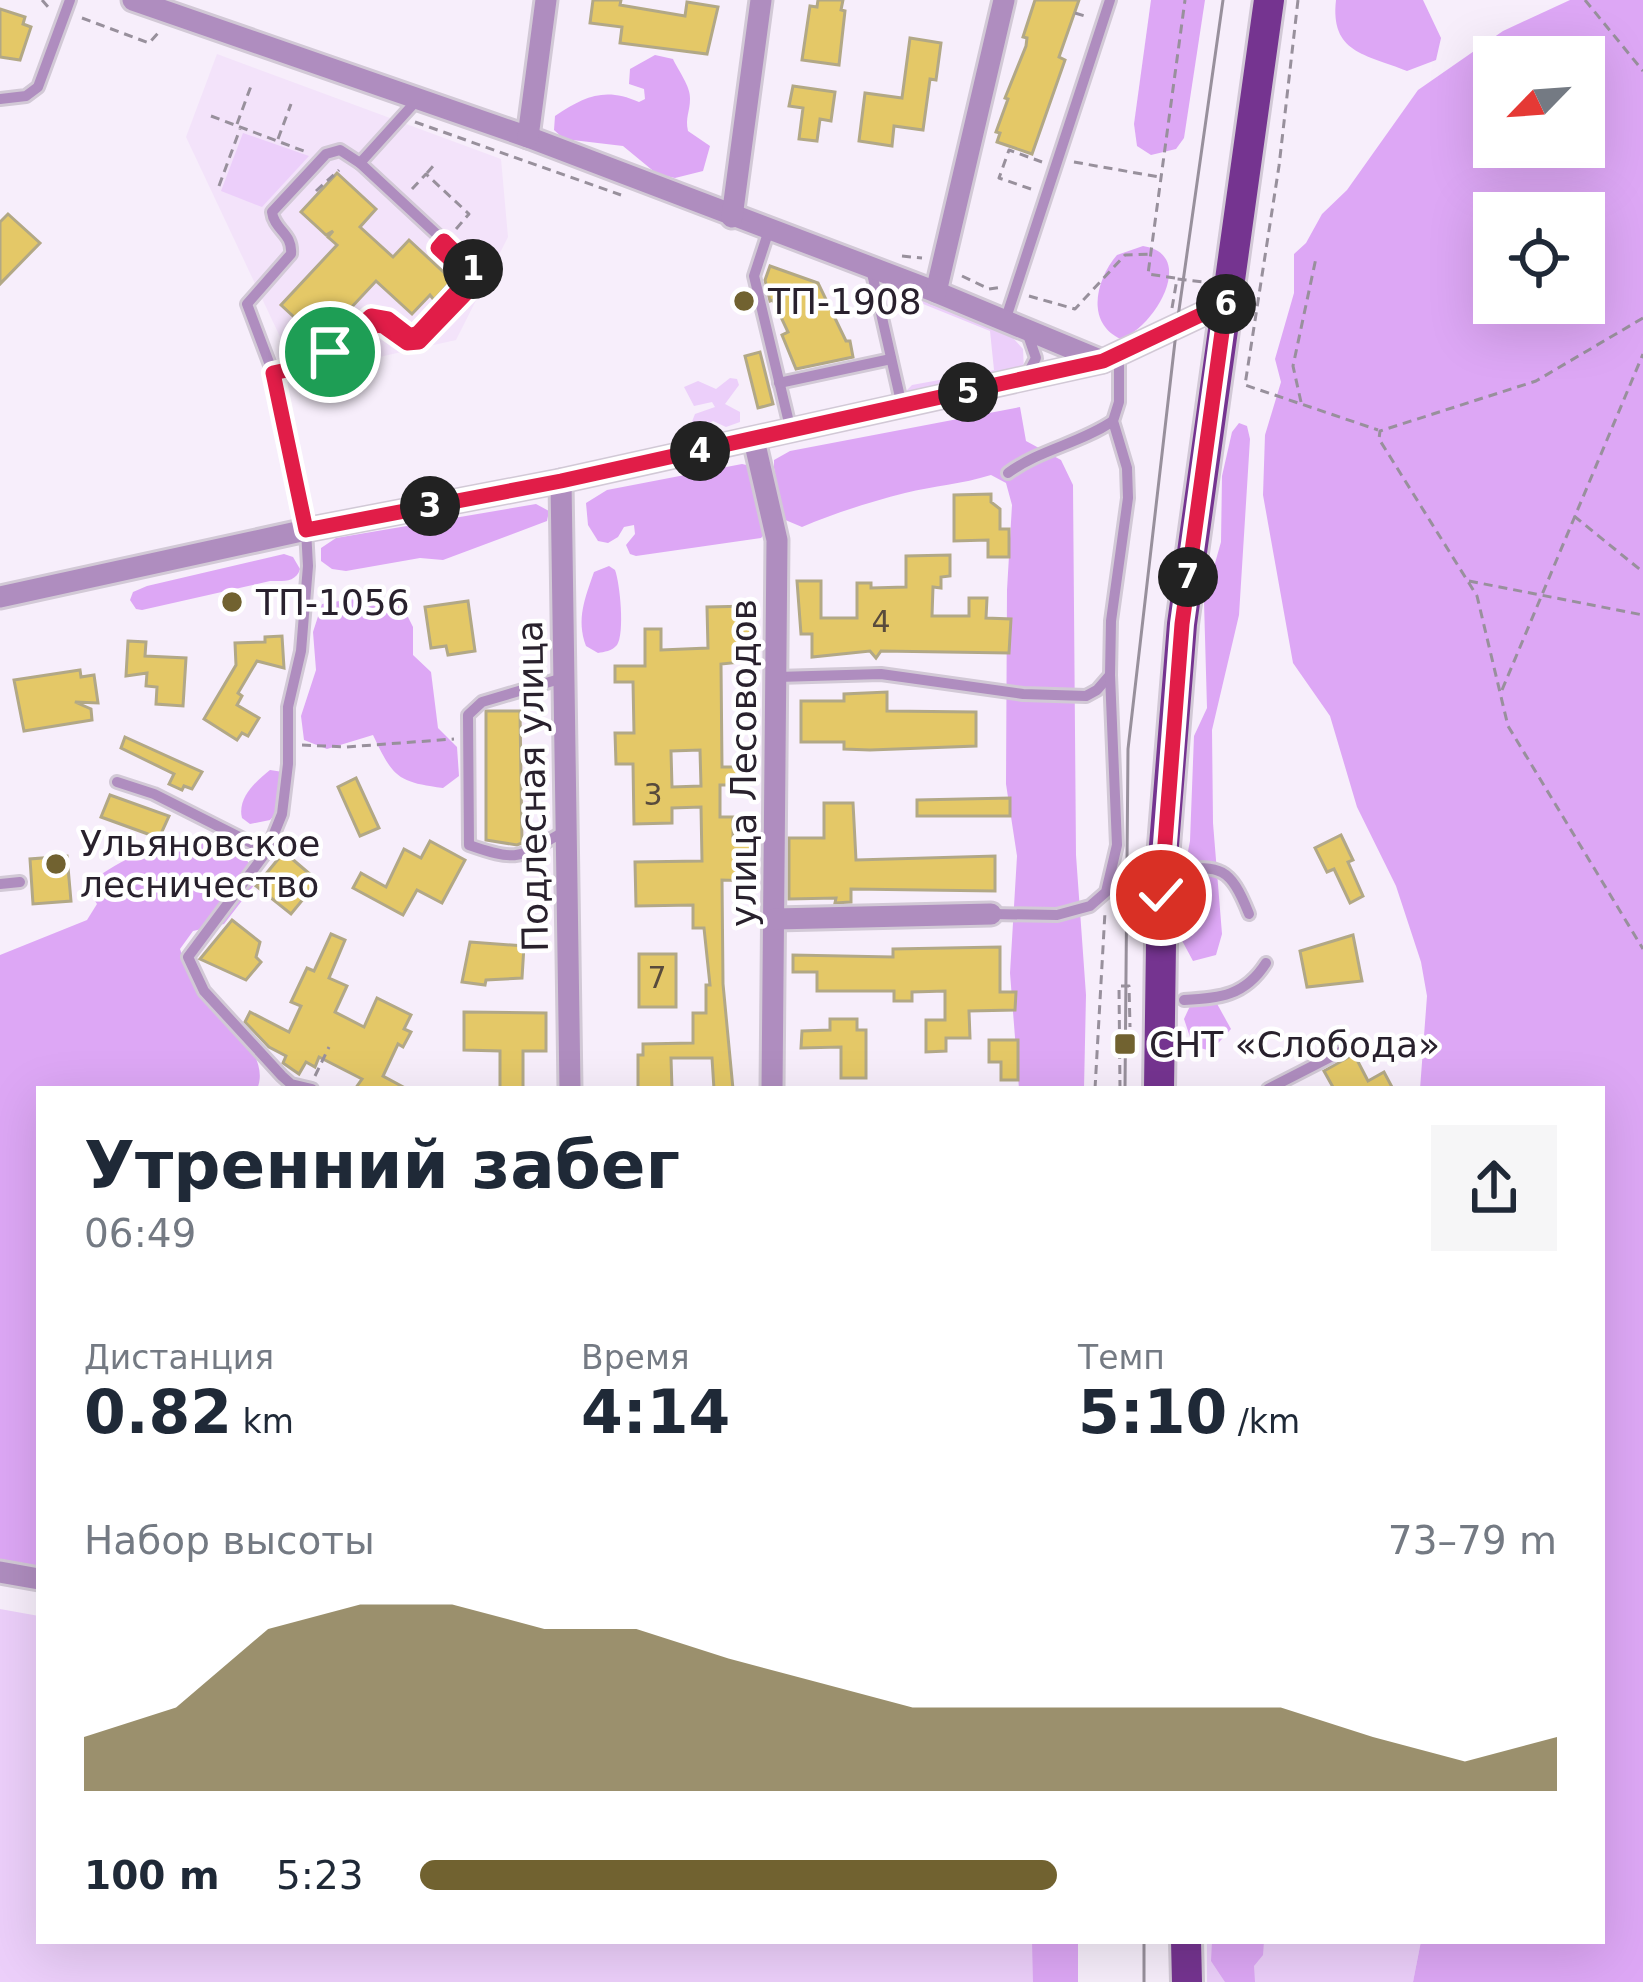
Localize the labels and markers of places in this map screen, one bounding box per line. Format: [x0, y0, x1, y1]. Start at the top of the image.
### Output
pin: 1 [443, 239, 503, 299]
pin: 6 [1196, 274, 1256, 334]
place label: ТП-1908 [767, 281, 922, 322]
marker: ТП-1908 [731, 288, 757, 314]
pin [279, 301, 381, 403]
pin: 5 [938, 362, 998, 422]
pin: 4 [670, 421, 730, 481]
pin: 3 [400, 476, 460, 536]
pin: 7 [1158, 547, 1218, 607]
place label: ТП-1056 [255, 582, 410, 623]
marker: ТП-1056 [219, 589, 245, 615]
place label: Ульяновское лесничество [80, 823, 320, 905]
pin [1110, 844, 1212, 946]
marker: Ульяновское лесничество [43, 851, 69, 877]
place label: СНТ «Слобода» [1149, 1024, 1440, 1065]
marker: СНТ «Слобода» [1112, 1031, 1138, 1057]

